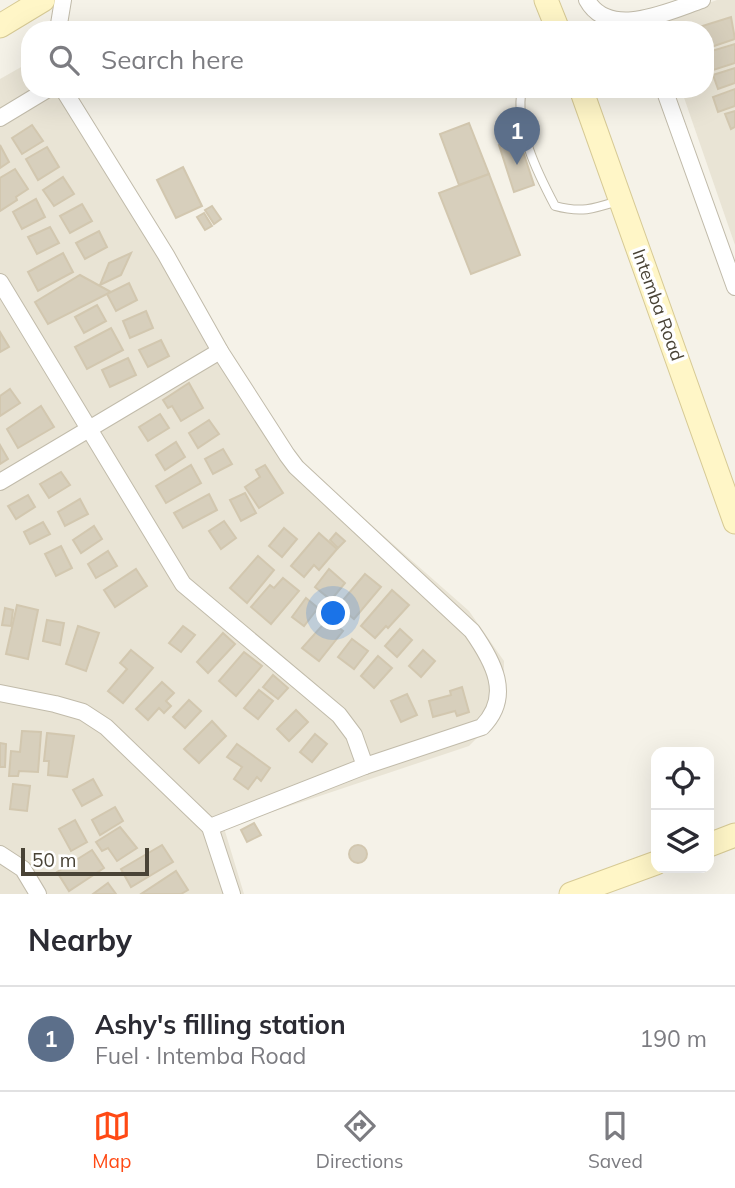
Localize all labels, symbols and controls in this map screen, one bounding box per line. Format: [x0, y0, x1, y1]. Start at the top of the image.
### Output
search box [21, 21, 714, 98]
icon: search [45, 41, 83, 79]
text: Search here [101, 43, 244, 76]
pin: 1 [494, 107, 540, 165]
street label: Intemba Road [628, 246, 689, 364]
your location [316, 596, 350, 630]
map controls [651, 747, 714, 873]
button: locate [651, 747, 714, 810]
button: layers [651, 810, 714, 873]
scale bar [21, 845, 149, 877]
text: 50 m [32, 848, 76, 872]
text: Nearby [28, 921, 132, 959]
text: Ashy's filling station [95, 1008, 346, 1041]
text: 1 [44, 1024, 58, 1053]
text: 190 m [639, 1024, 707, 1053]
text: Fuel · Intemba Road [95, 1041, 306, 1070]
tab: Map [92, 1107, 131, 1173]
tab: Directions [316, 1107, 404, 1173]
tab: Saved [588, 1107, 643, 1173]

